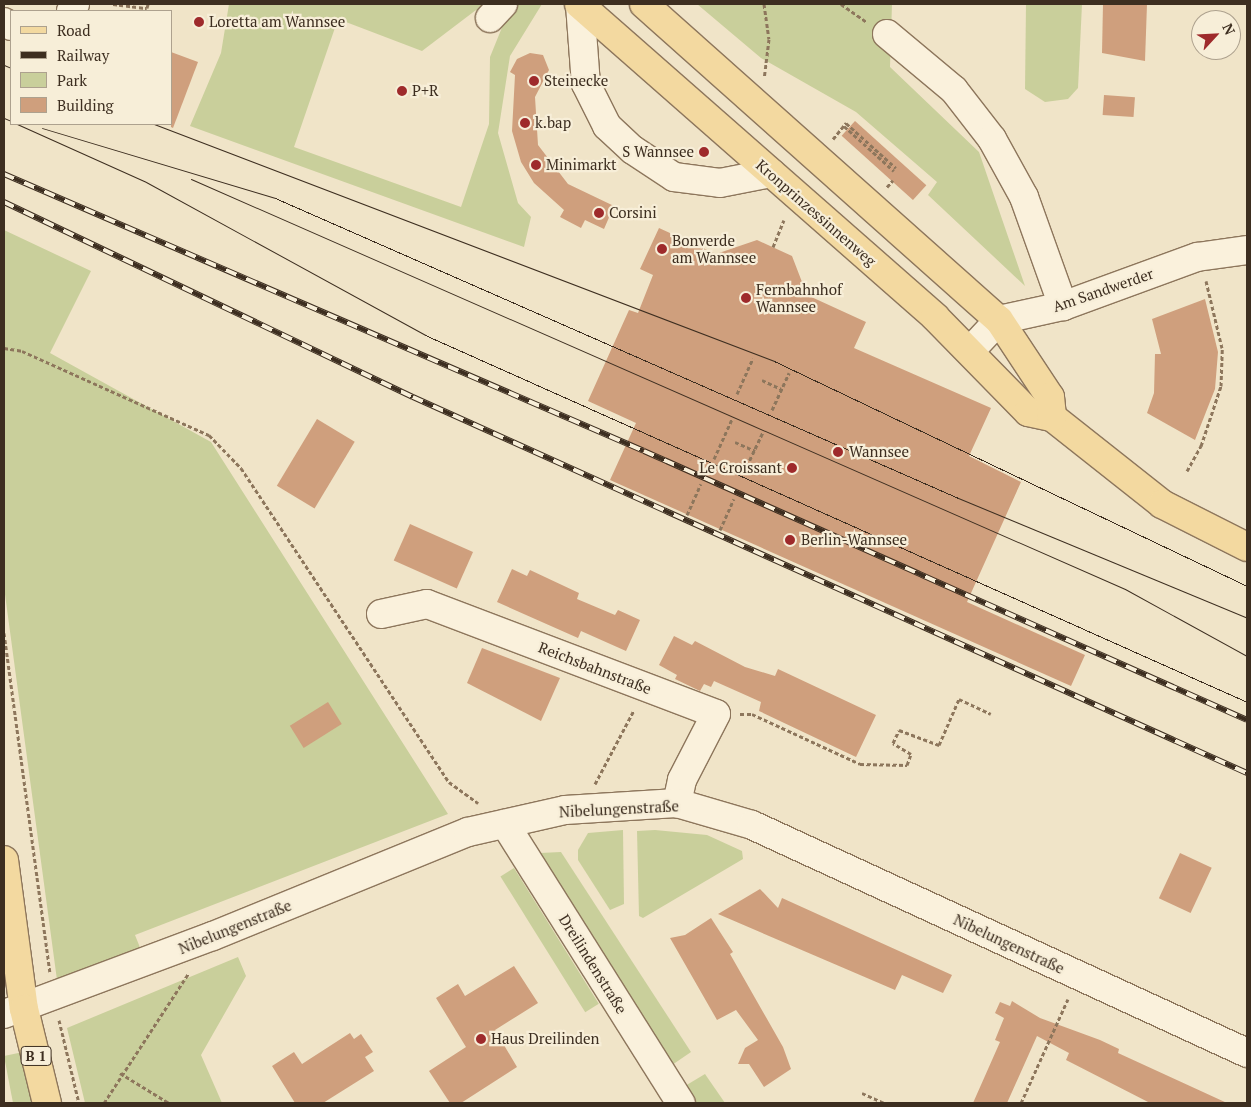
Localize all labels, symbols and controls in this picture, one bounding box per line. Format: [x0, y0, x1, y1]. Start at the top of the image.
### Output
legend [10, 10, 172, 125]
north arrow [1191, 10, 1241, 60]
place label: Loretta am Wannsee [209, 13, 345, 31]
marker: Loretta am Wannsee [193, 16, 205, 28]
text: Road [57, 20, 90, 40]
text: N [1218, 20, 1240, 38]
text: Railway [57, 45, 109, 65]
text: Park [57, 70, 87, 90]
place label: Steinecke [544, 72, 608, 90]
marker: Steinecke [528, 75, 540, 87]
place label: P+R [412, 82, 438, 100]
marker: P+R [396, 85, 408, 97]
text: Building [57, 95, 114, 115]
place label: k.bap [535, 114, 571, 132]
marker: k.bap [519, 117, 531, 129]
place label: S Wannsee [622, 143, 694, 161]
marker: S Wannsee [698, 146, 710, 158]
place label: Minimarkt [546, 156, 617, 174]
street label: Kronprinzessinnenweg [752, 156, 880, 270]
marker: Minimarkt [530, 159, 542, 171]
place label: Corsini [609, 204, 657, 222]
marker: Corsini [593, 207, 605, 219]
place label: Bonverde am Wannsee [672, 231, 756, 266]
marker: Bonverde am Wannsee [656, 243, 668, 255]
street label: Am Sandwerder [1050, 264, 1156, 316]
place label: Fernbahnhof Wannsee [756, 280, 842, 315]
marker: Fernbahnhof Wannsee [740, 292, 752, 304]
place label: Wannsee [849, 443, 909, 461]
marker: Wannsee [831, 445, 845, 459]
place label: Le Croissant [699, 459, 782, 477]
marker: Le Croissant [786, 462, 798, 474]
place label: Berlin-Wannsee [801, 531, 907, 549]
marker: Berlin-Wannsee [783, 533, 797, 547]
street label: Reichsbahnstraße [536, 638, 654, 698]
street label: Nibelungenstraße [559, 797, 679, 821]
street label: Nibelungenstraße [176, 896, 294, 958]
street label: Nibelungenstraße [951, 910, 1067, 978]
street label: Dreilindenstraße [555, 911, 631, 1017]
place label: Haus Dreilinden [491, 1030, 599, 1048]
marker: Haus Dreilinden [475, 1033, 487, 1045]
road number: B 1 [20, 1044, 52, 1068]

